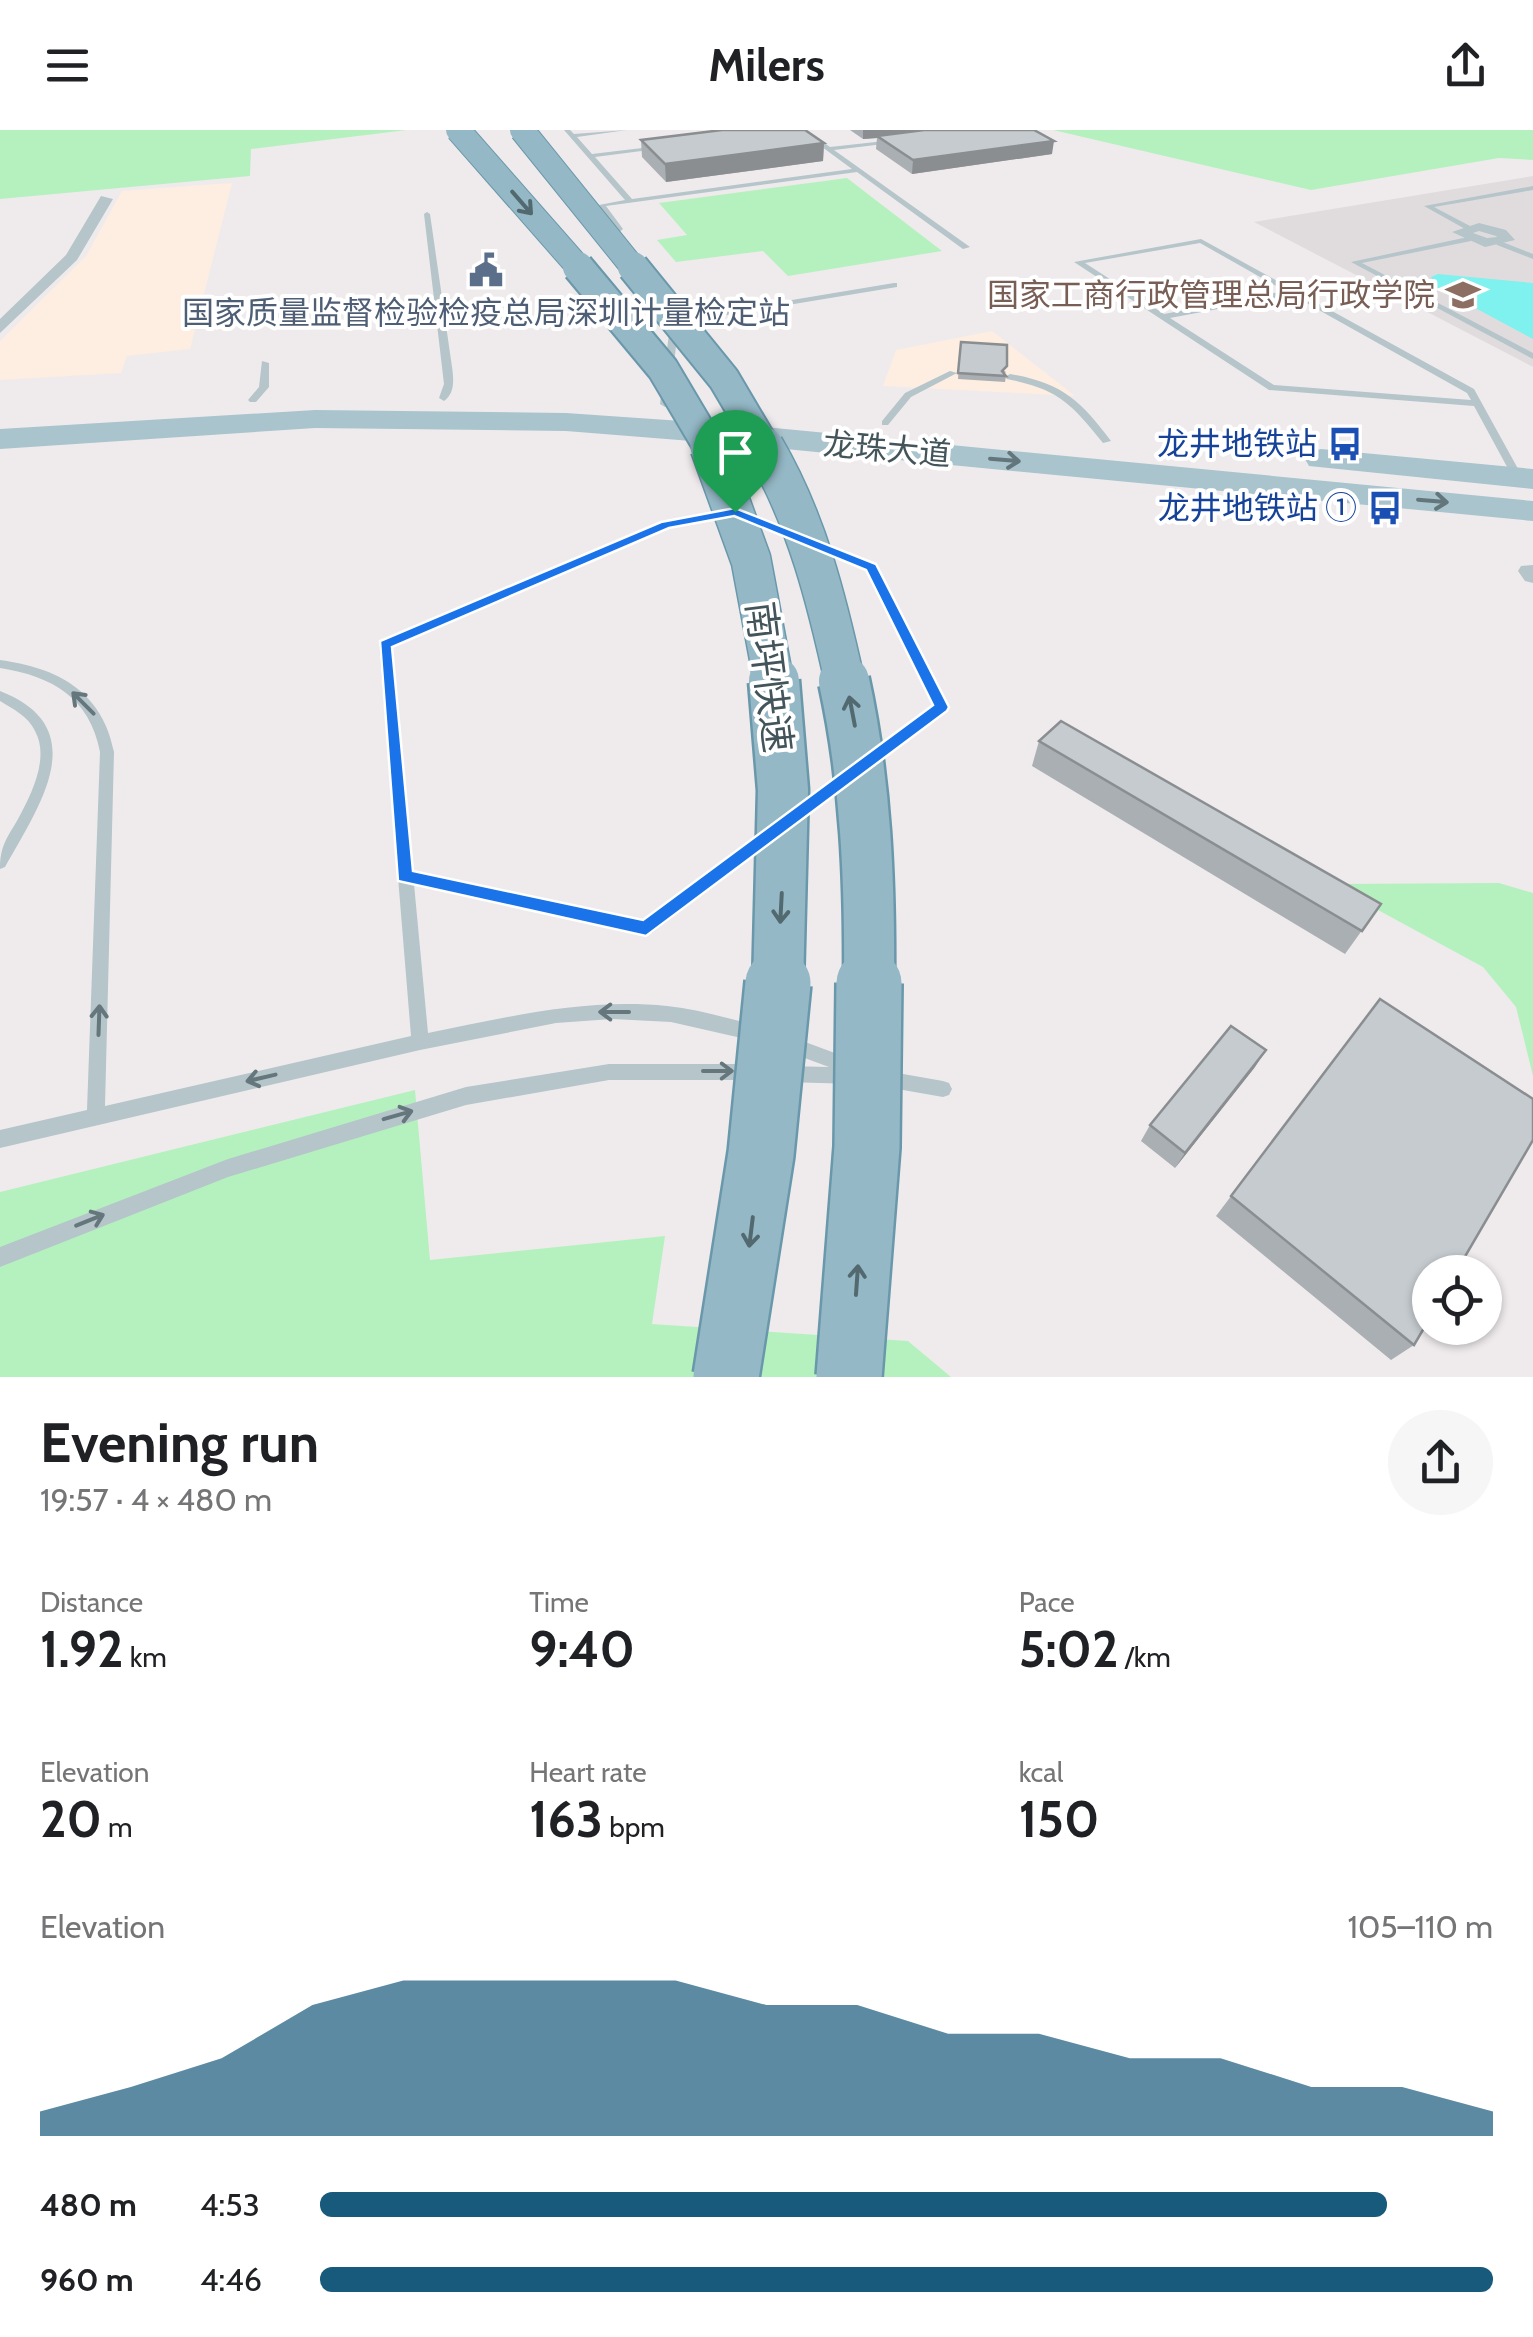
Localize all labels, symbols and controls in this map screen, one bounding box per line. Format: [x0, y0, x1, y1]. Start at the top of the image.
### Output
icon: menu [40, 38, 95, 93]
text: Milers [708, 38, 825, 92]
icon: share [1438, 38, 1493, 93]
one-way arrow [511, 190, 534, 215]
public building icon: 国家质量监督检验检疫总局深圳计量检定站 [467, 251, 505, 289]
place label: 国家工商行政管理总局行政学院 [987, 275, 1435, 314]
school or university icon: 国家工商行政管理总局行政学院 [1444, 276, 1482, 314]
place label: 国家质量监督检验检疫总局深圳计量检定站 [182, 293, 790, 332]
pin [693, 410, 778, 513]
street label: 龙珠大道 [822, 423, 953, 474]
place label: 龙井地铁站 [1157, 424, 1317, 463]
icon: arrive [708, 425, 763, 480]
bus stop icon: 龙井地铁站 [1326, 425, 1364, 463]
one-way arrow [989, 451, 1021, 470]
place label: 龙井地铁站 ① [1158, 488, 1357, 527]
bus stop icon: 龙井地铁站 ① [1366, 489, 1404, 527]
one-way arrow [1417, 492, 1449, 511]
street label: 南坪快速 [737, 599, 802, 755]
one-way arrow [72, 692, 96, 716]
one-way arrow [841, 696, 860, 728]
one-way arrow [771, 892, 790, 924]
one-way arrow [599, 1002, 632, 1022]
one-way arrow [89, 1005, 108, 1037]
one-way arrow [701, 1062, 733, 1081]
one-way arrow [246, 1070, 278, 1088]
one-way arrow [381, 1105, 413, 1124]
one-way arrow [74, 1210, 105, 1228]
one-way arrow [741, 1215, 760, 1247]
map controls [1412, 1255, 1502, 1345]
button: locate [1412, 1255, 1502, 1345]
one-way arrow [848, 1264, 867, 1296]
text: Evening run [40, 1409, 319, 1476]
button: share [1388, 1410, 1493, 1515]
text: 19:57 · 4 × 480 m [40, 1480, 272, 1519]
text: Distance [40, 1585, 143, 1619]
text: Time [529, 1585, 589, 1619]
text: Pace [1019, 1585, 1075, 1619]
text: 1.92 [40, 1619, 123, 1680]
text: 9:40 [529, 1619, 635, 1680]
text: 5:02 [1019, 1619, 1118, 1680]
text: km [123, 1640, 167, 1674]
text: /km [1118, 1640, 1171, 1674]
text: Elevation [40, 1755, 149, 1789]
text: Heart rate [529, 1755, 647, 1789]
text: kcal [1019, 1755, 1063, 1789]
text: 20 [40, 1789, 102, 1850]
text: 163 [529, 1789, 603, 1850]
text: 150 [1019, 1789, 1099, 1850]
text: m [102, 1810, 133, 1844]
text: bpm [603, 1810, 665, 1844]
text: Elevation [40, 1907, 165, 1946]
text: 105–110 m [1348, 1907, 1493, 1946]
text: 480 m [40, 2185, 137, 2224]
text: 4:53 [200, 2185, 260, 2224]
text: 960 m [40, 2260, 134, 2299]
text: 4:46 [200, 2260, 262, 2299]

